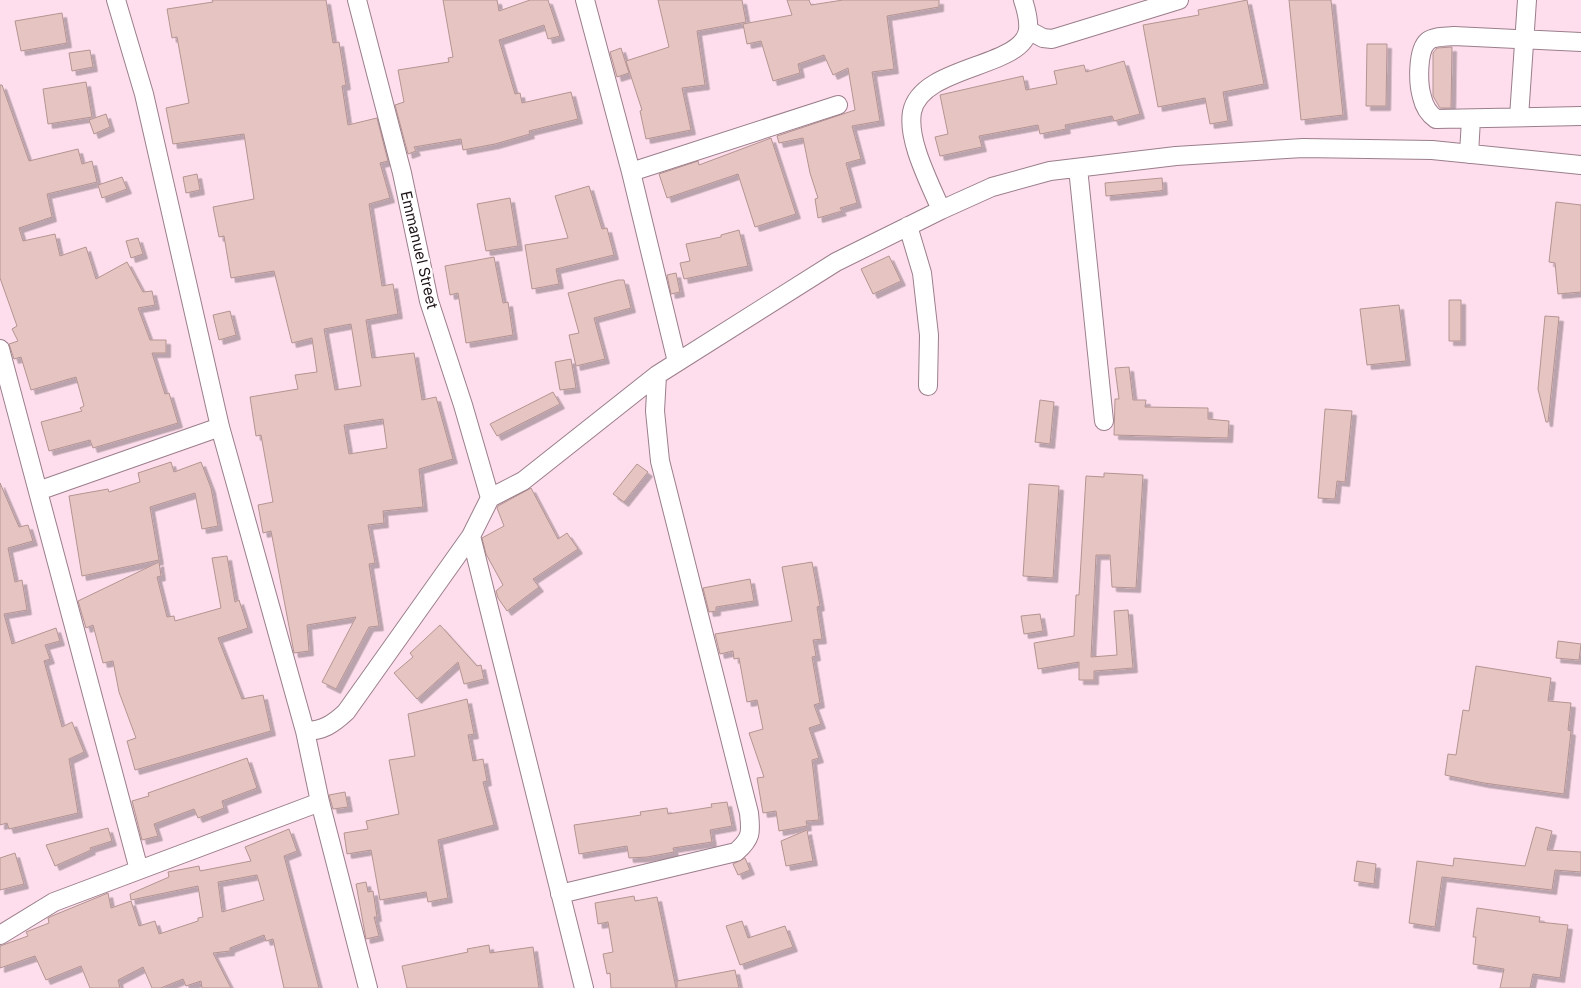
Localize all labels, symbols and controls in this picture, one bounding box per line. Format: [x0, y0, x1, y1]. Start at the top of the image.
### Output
street label: Emmanuel Street [397, 189, 442, 311]

